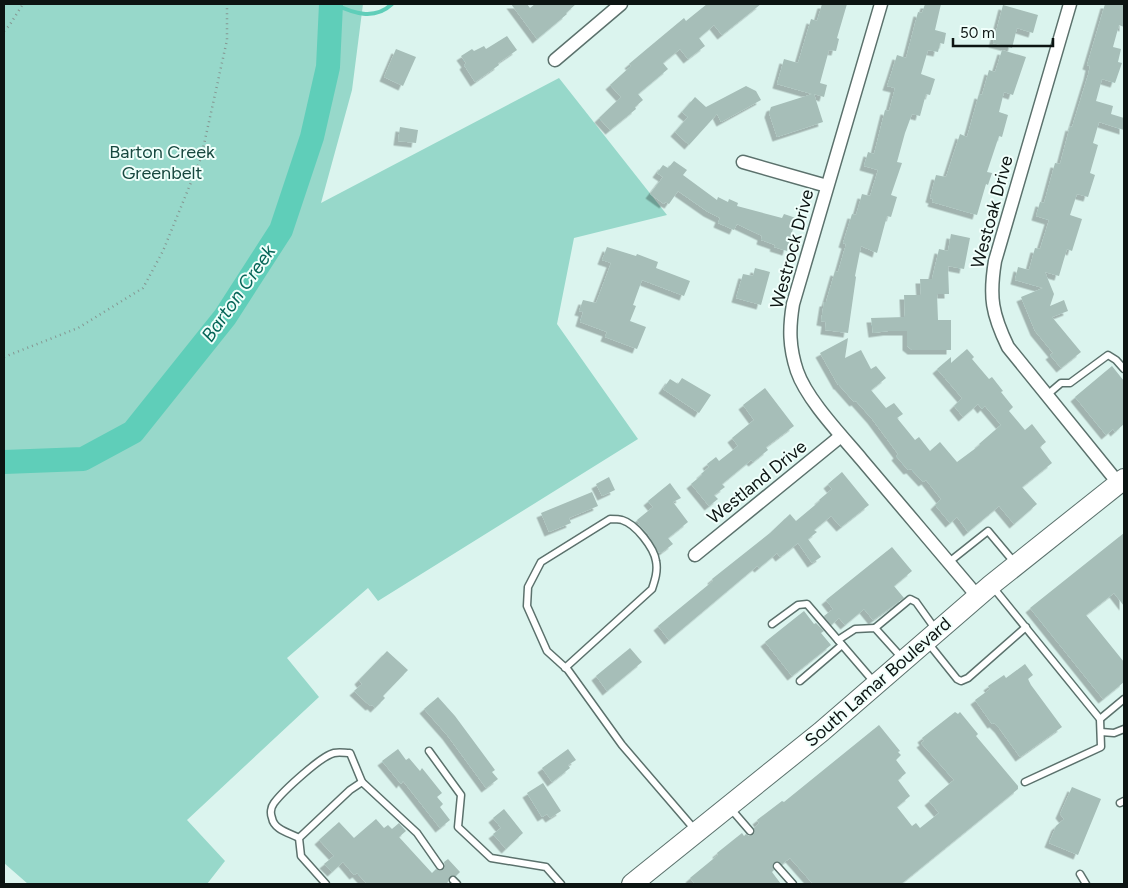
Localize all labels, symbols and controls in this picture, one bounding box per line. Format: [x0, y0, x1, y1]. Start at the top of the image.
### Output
scale bar [953, 15, 1053, 47]
text: 50 m [960, 24, 995, 42]
park label: Barton Creek Greenbelt [109, 141, 215, 184]
street label: Westoak Drive [966, 153, 1018, 271]
street label: Westrock Drive [766, 187, 819, 311]
water label: Barton Creek [197, 240, 281, 346]
street label: Westland Drive [703, 435, 811, 529]
street label: South Lamar Boulevard [800, 613, 956, 751]

